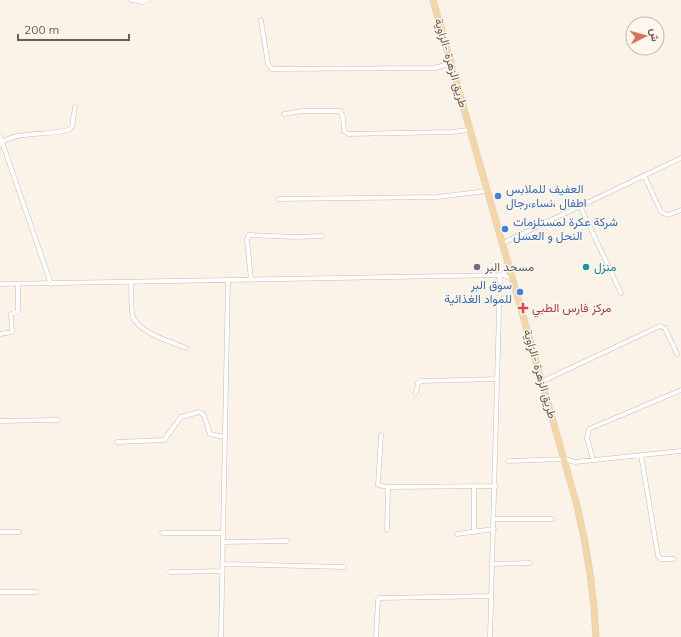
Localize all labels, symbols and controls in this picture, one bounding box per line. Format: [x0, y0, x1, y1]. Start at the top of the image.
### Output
scale bar [18, 16, 129, 42]
street label: طريق الزهرة -الزاوية [431, 16, 471, 110]
north arrow [625, 16, 665, 56]
text: 200 m [24, 22, 59, 37]
text: ش [647, 28, 663, 42]
place label: العفيف للملابس اطفال ،نساء،رجال [506, 181, 587, 211]
marker: العفيف للملابس اطفال ،نساء،رجال [493, 191, 503, 201]
place label: شركة عكرة لمستلزمات النحل و العسل [513, 214, 618, 244]
marker: شركة عكرة لمستلزمات النحل و العسل [500, 224, 510, 234]
place label: مسحد البر [484, 259, 534, 275]
place label: منزل [594, 259, 616, 275]
marker: مسحد البر [472, 262, 482, 272]
marker: منزل [581, 262, 591, 272]
place label: سوق البر للمواد الغذائية [444, 277, 512, 307]
marker: سوق البر للمواد الغذائية [515, 287, 525, 297]
place label: مركز فارس الطبي [532, 300, 612, 318]
marker: مركز فارس الطبي [517, 302, 529, 314]
street label: طريق الزهرة -الزاوية [520, 327, 560, 421]

